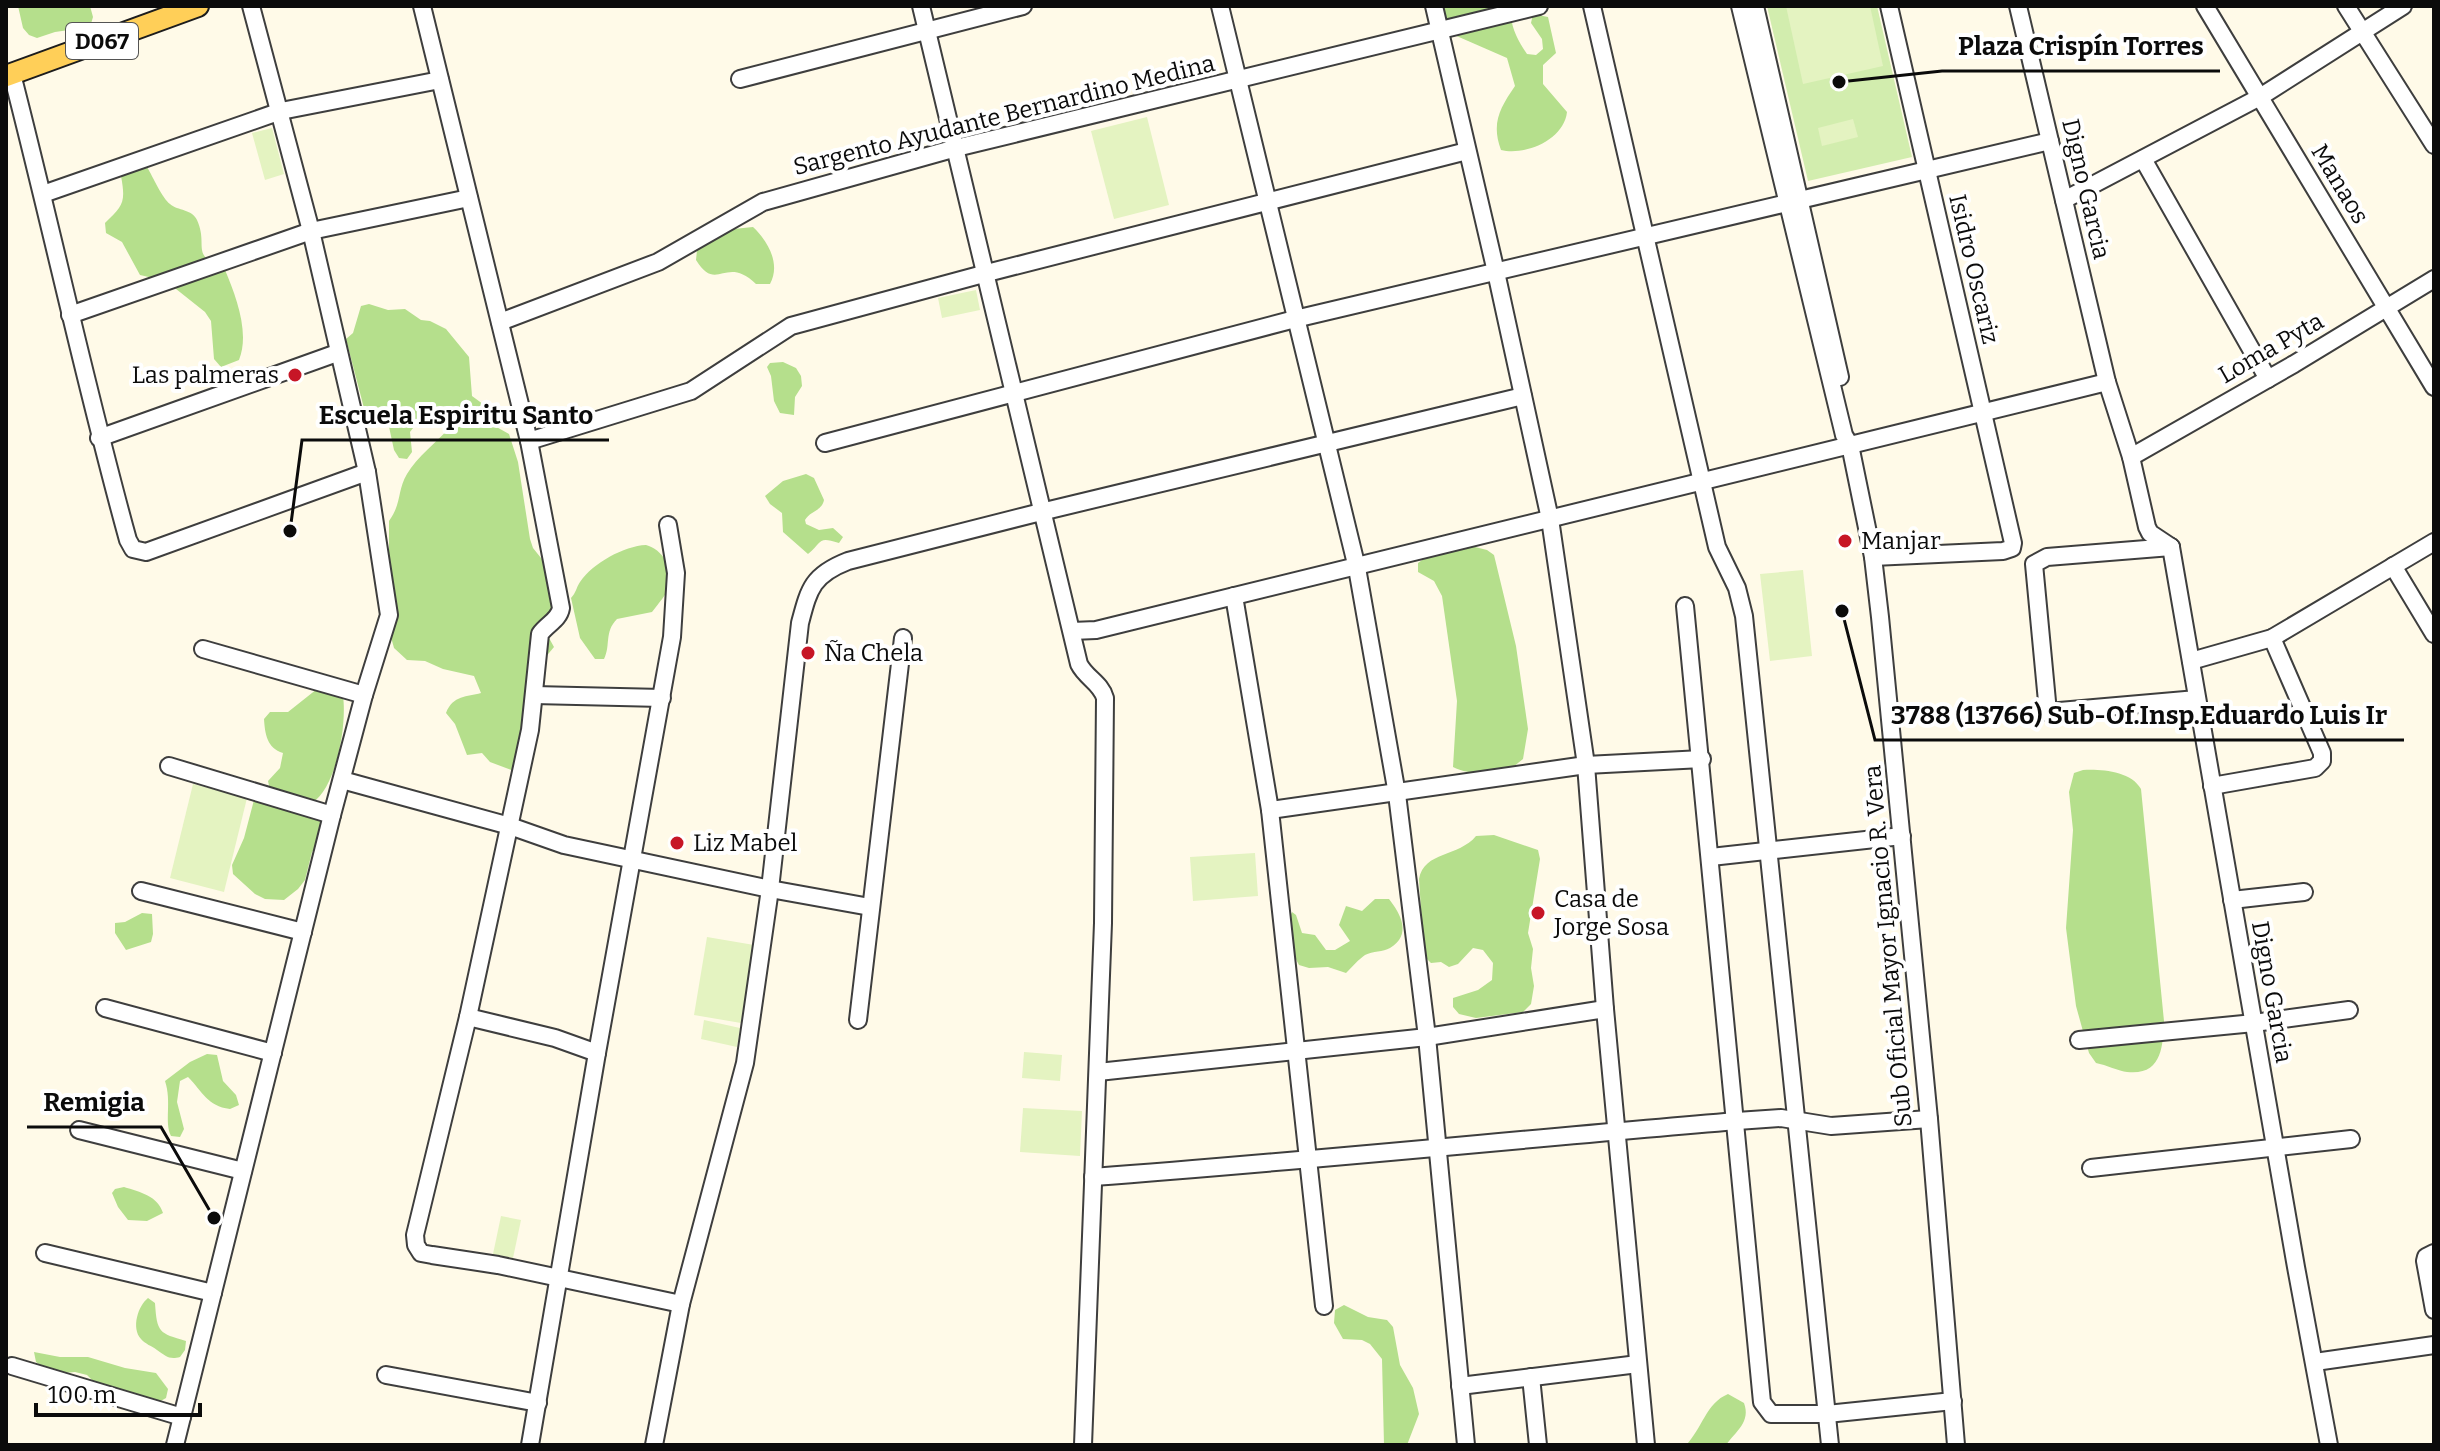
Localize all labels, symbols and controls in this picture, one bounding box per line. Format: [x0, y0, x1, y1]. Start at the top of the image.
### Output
callout: Plaza Crispín Torres [1942, 21, 2220, 71]
road number: D067 [66, 23, 138, 59]
text: Plaza Crispín Torres [1958, 31, 2204, 62]
street label: Sargento Ayudante Bernardino Medina [790, 49, 1218, 181]
street label: Digno Garcia [2056, 116, 2116, 262]
street label: Manaos [2305, 139, 2375, 229]
street label: Isidro Oscariz [1943, 191, 2005, 347]
street label: Loma Pyta [2214, 307, 2328, 389]
place label: Las palmeras [132, 361, 279, 389]
marker: Las palmeras [286, 366, 304, 384]
callout: Escuela Espiritu Santo [302, 390, 609, 440]
text: Escuela Espiritu Santo [319, 400, 593, 431]
place label: Manjar [1861, 527, 1941, 555]
marker: Manjar [1836, 532, 1854, 550]
place label: Ña Chela [824, 639, 923, 667]
marker: Ña Chela [799, 644, 817, 662]
callout: 3788 (13766) Sub-Of.Insp.Eduardo Luis Ir [1875, 690, 2404, 740]
text: 3788 (13766) Sub-Of.Insp.Eduardo Luis Ir [1891, 700, 2387, 731]
street label: Sub Oficial Mayor Ignacio R. Vera [1858, 764, 1918, 1128]
place label: Liz Mabel [693, 829, 798, 857]
marker: Liz Mabel [668, 834, 686, 852]
place label: Casa de Jorge Sosa [1553, 885, 1669, 941]
marker: Casa de Jorge Sosa [1529, 904, 1547, 922]
street label: Digno Garcia [2246, 919, 2298, 1065]
callout: Remigia [27, 1077, 161, 1127]
text: Remigia [43, 1087, 145, 1118]
scale bar [36, 1367, 200, 1417]
text: 100 m [48, 1381, 116, 1409]

